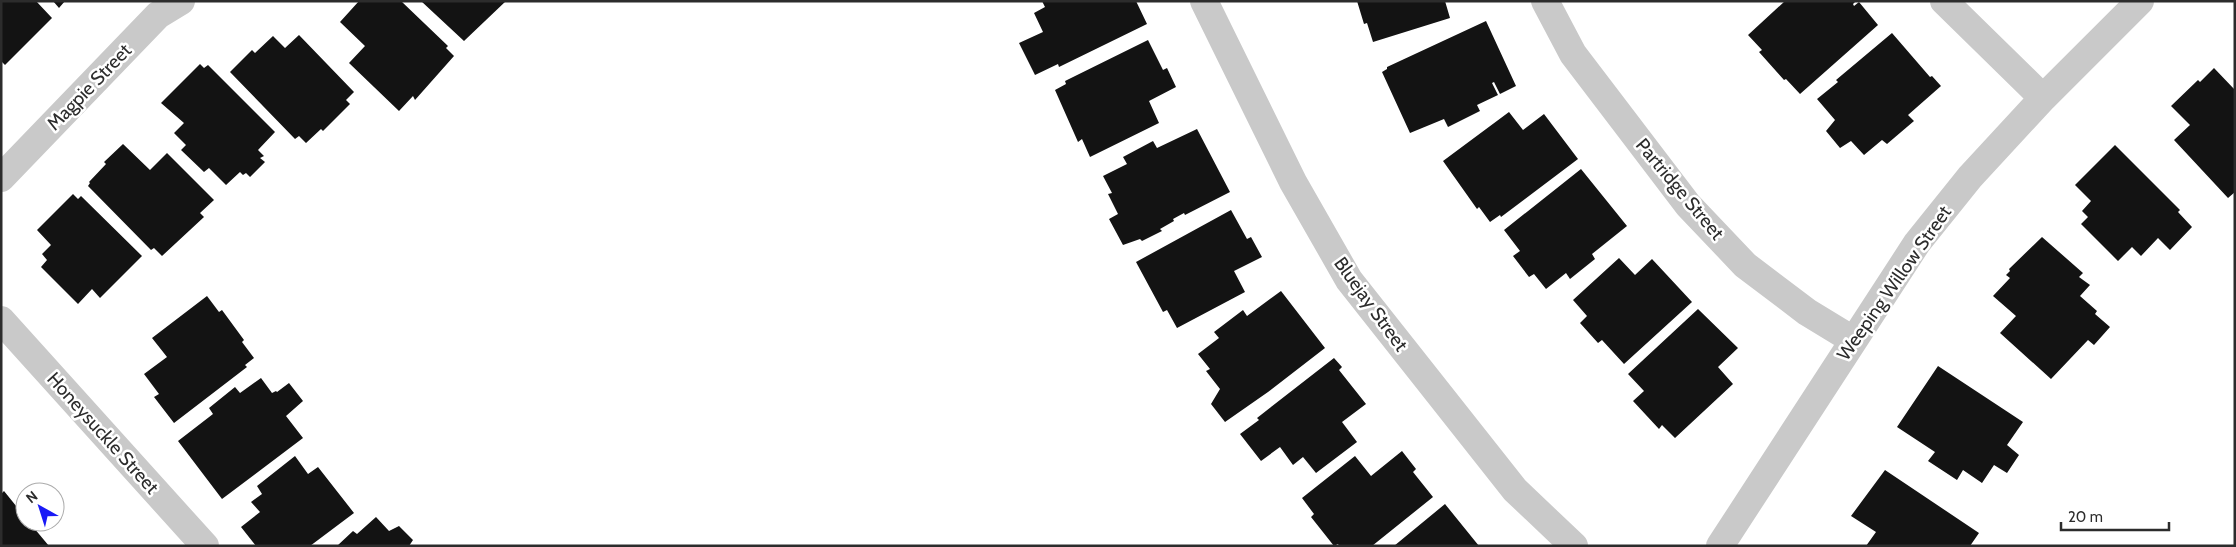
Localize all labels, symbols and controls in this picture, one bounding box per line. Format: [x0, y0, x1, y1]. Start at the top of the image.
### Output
street label: Magpie Street [42, 39, 136, 135]
street label: Partridge Street [1631, 134, 1729, 245]
street label: Weeping Willow Street [1832, 201, 1956, 365]
street label: Bluejay Street [1329, 252, 1413, 356]
street label: Honeysuckle Street [42, 368, 164, 499]
north arrow [15, 482, 65, 532]
text: N [22, 487, 41, 507]
scale bar [2061, 500, 2168, 532]
text: 20 m [2068, 508, 2103, 526]

